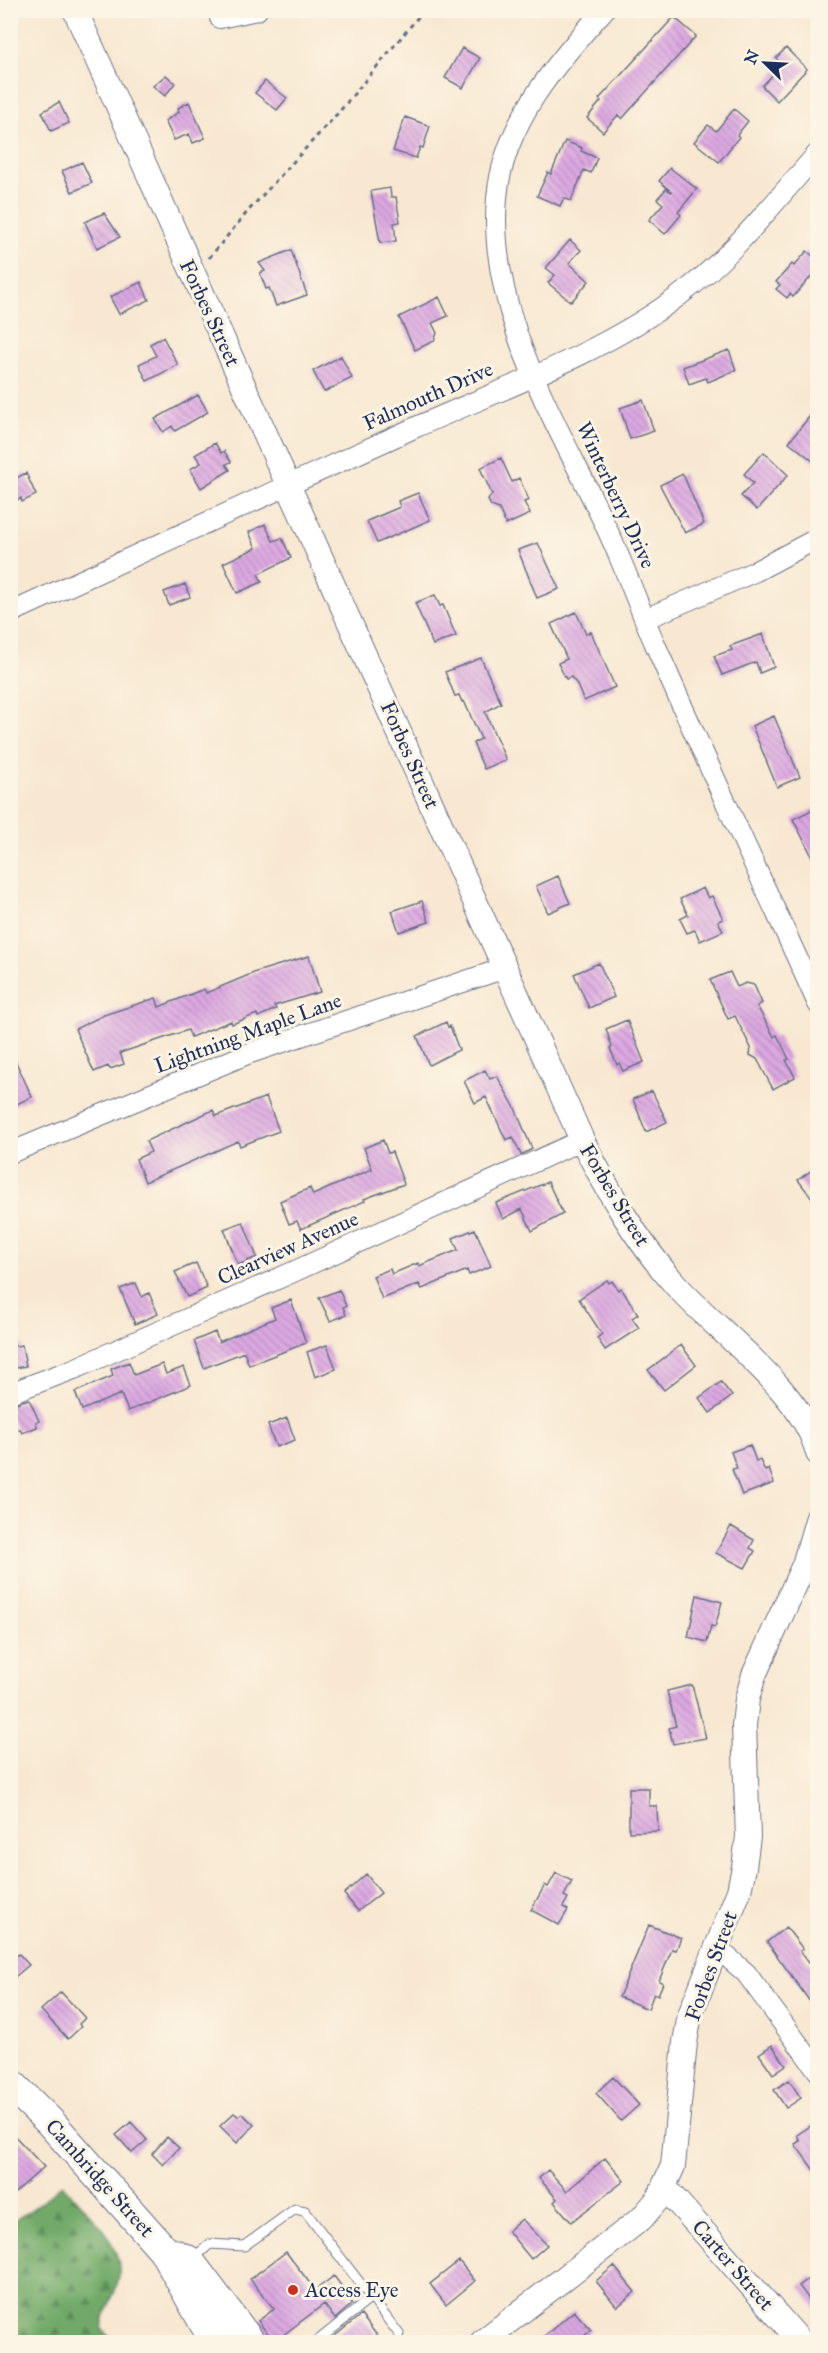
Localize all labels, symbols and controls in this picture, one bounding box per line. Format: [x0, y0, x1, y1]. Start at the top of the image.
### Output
north arrow [735, 33, 795, 93]
text: N [740, 47, 763, 67]
street label: Forbes Street [174, 255, 246, 371]
street label: Falmouth Drive [359, 356, 497, 436]
street label: Winterberry Drive [571, 418, 661, 573]
street label: Forbes Street [375, 697, 446, 813]
street label: Lightning Maple Lane [151, 987, 345, 1079]
street label: Forbes Street [574, 1139, 656, 1252]
street label: Clearview Avenue [213, 1205, 363, 1291]
street label: Forbes Street [679, 1907, 743, 2025]
street label: Cambridge Street [40, 2113, 160, 2243]
street label: Carter Street [687, 2214, 780, 2316]
place label: Access Eye [304, 2277, 399, 2303]
marker: Access Eye [286, 2283, 300, 2297]

